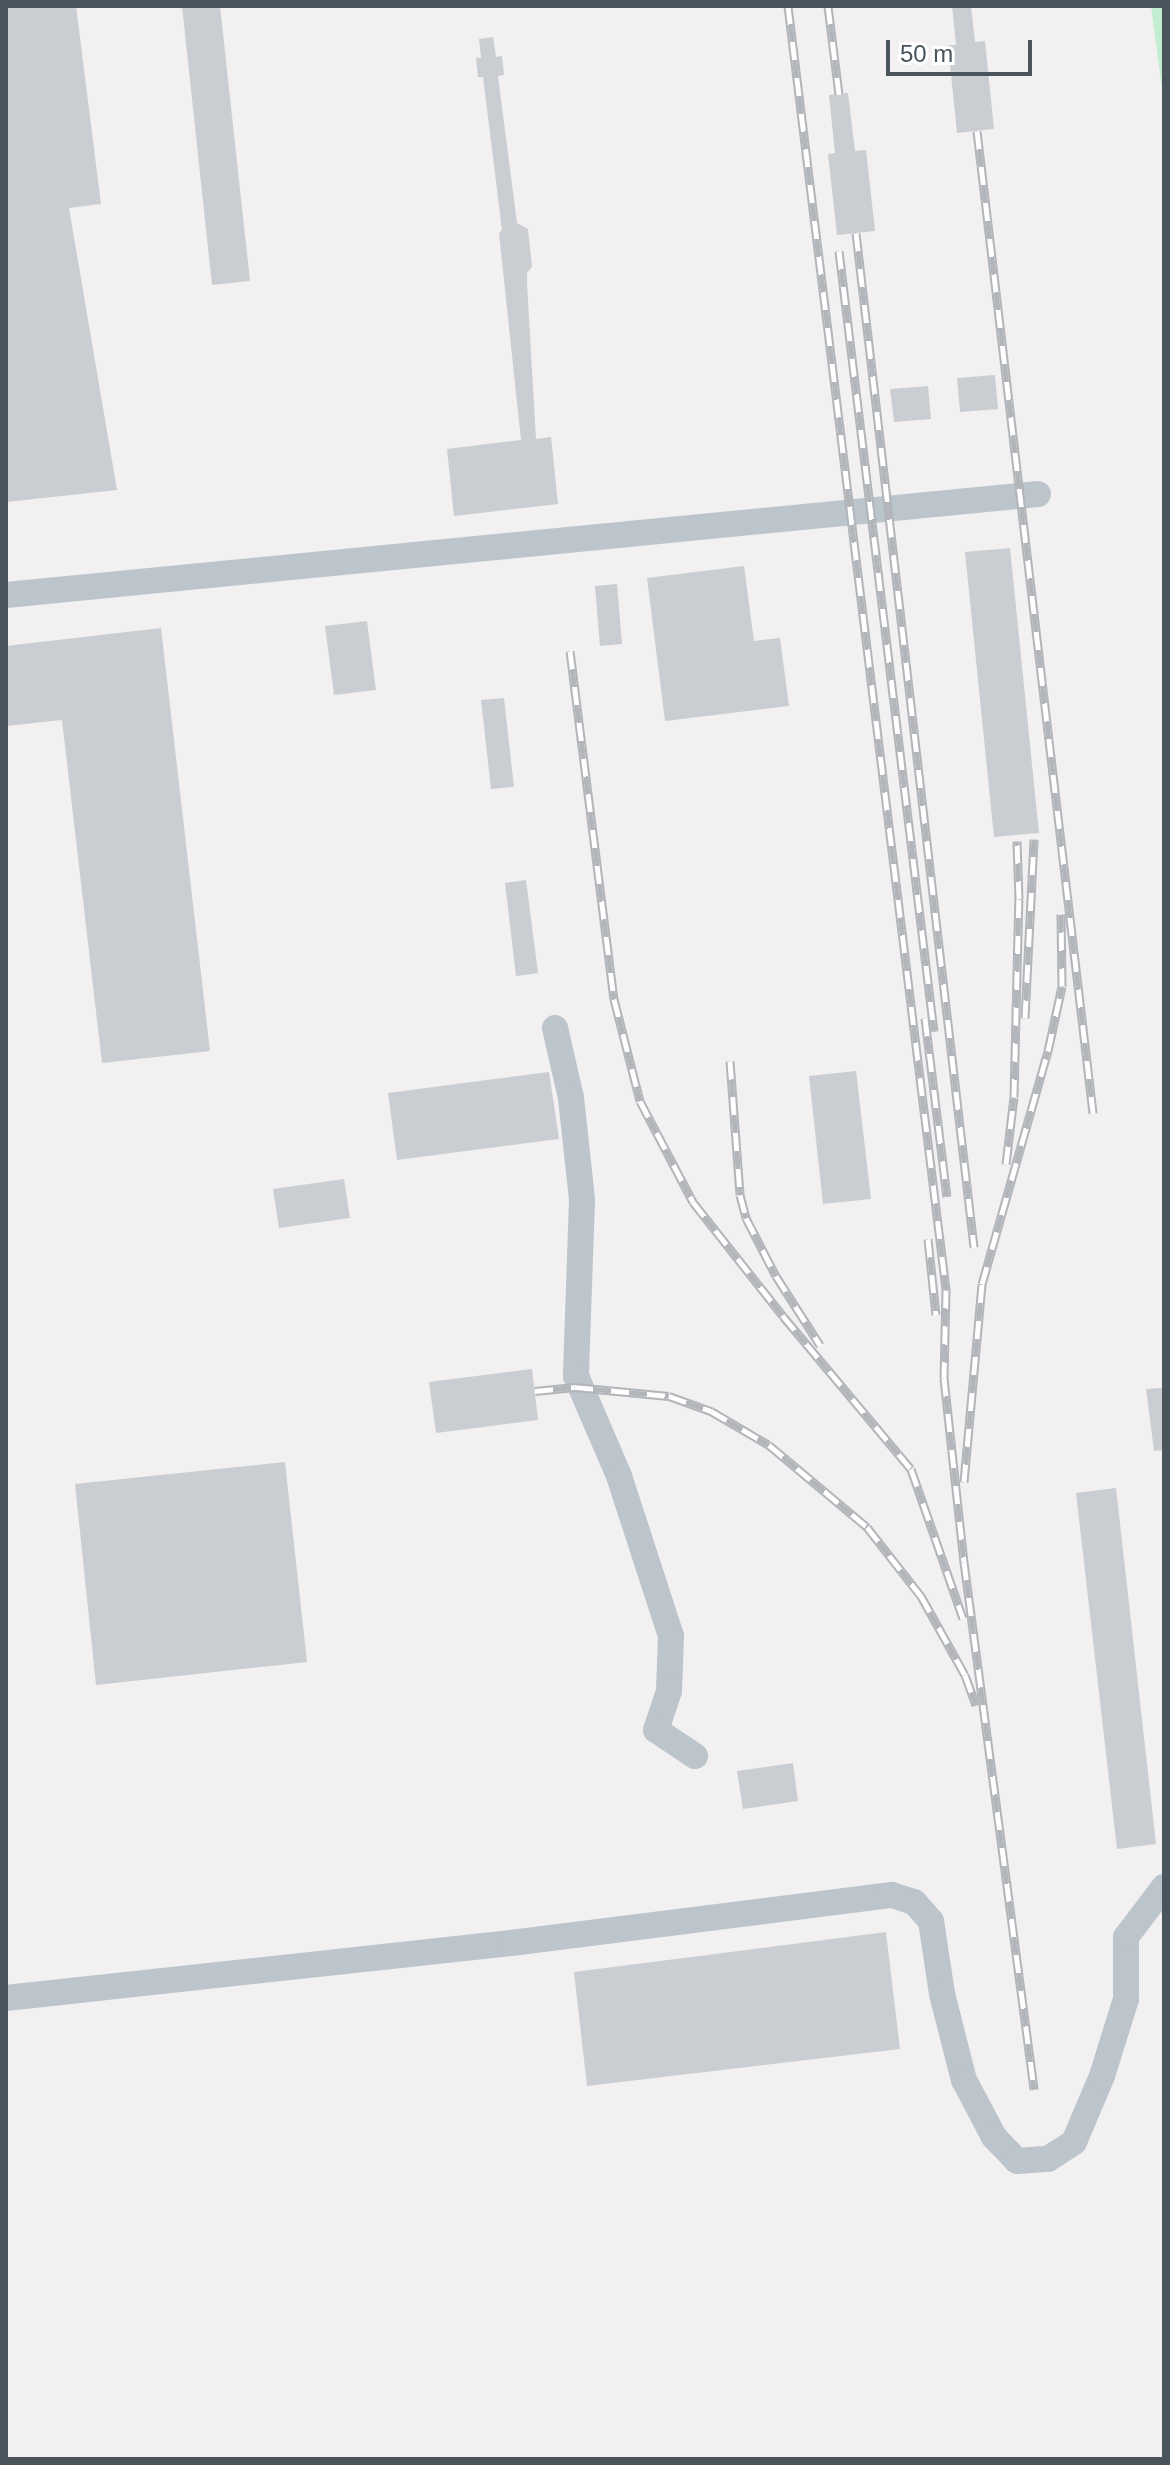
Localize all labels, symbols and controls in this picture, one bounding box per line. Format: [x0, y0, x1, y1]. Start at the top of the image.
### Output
scale bar [890, 24, 1036, 74]
text: 50 m [900, 40, 953, 67]

